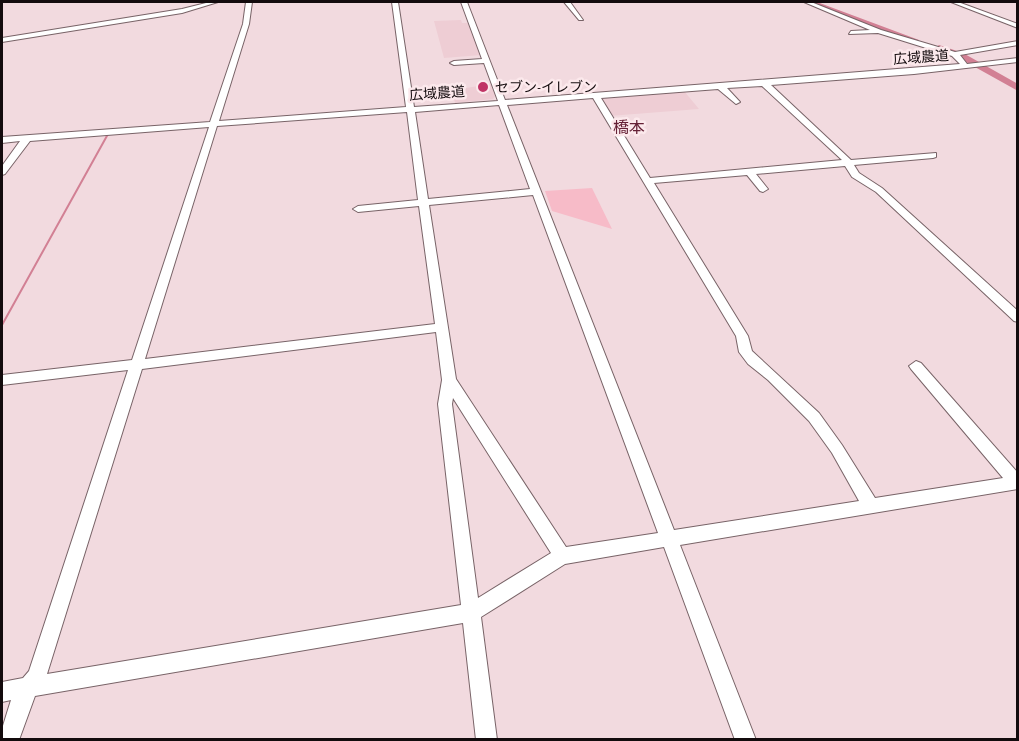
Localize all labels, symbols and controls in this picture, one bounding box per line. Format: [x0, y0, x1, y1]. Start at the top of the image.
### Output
street label: 広域農道 [892, 46, 950, 68]
place label: セブン-イレブン [495, 78, 597, 96]
marker: セブン-イレブン [476, 80, 490, 94]
street label: 広域農道 [408, 82, 466, 104]
district label: 橋本 [613, 117, 645, 137]

